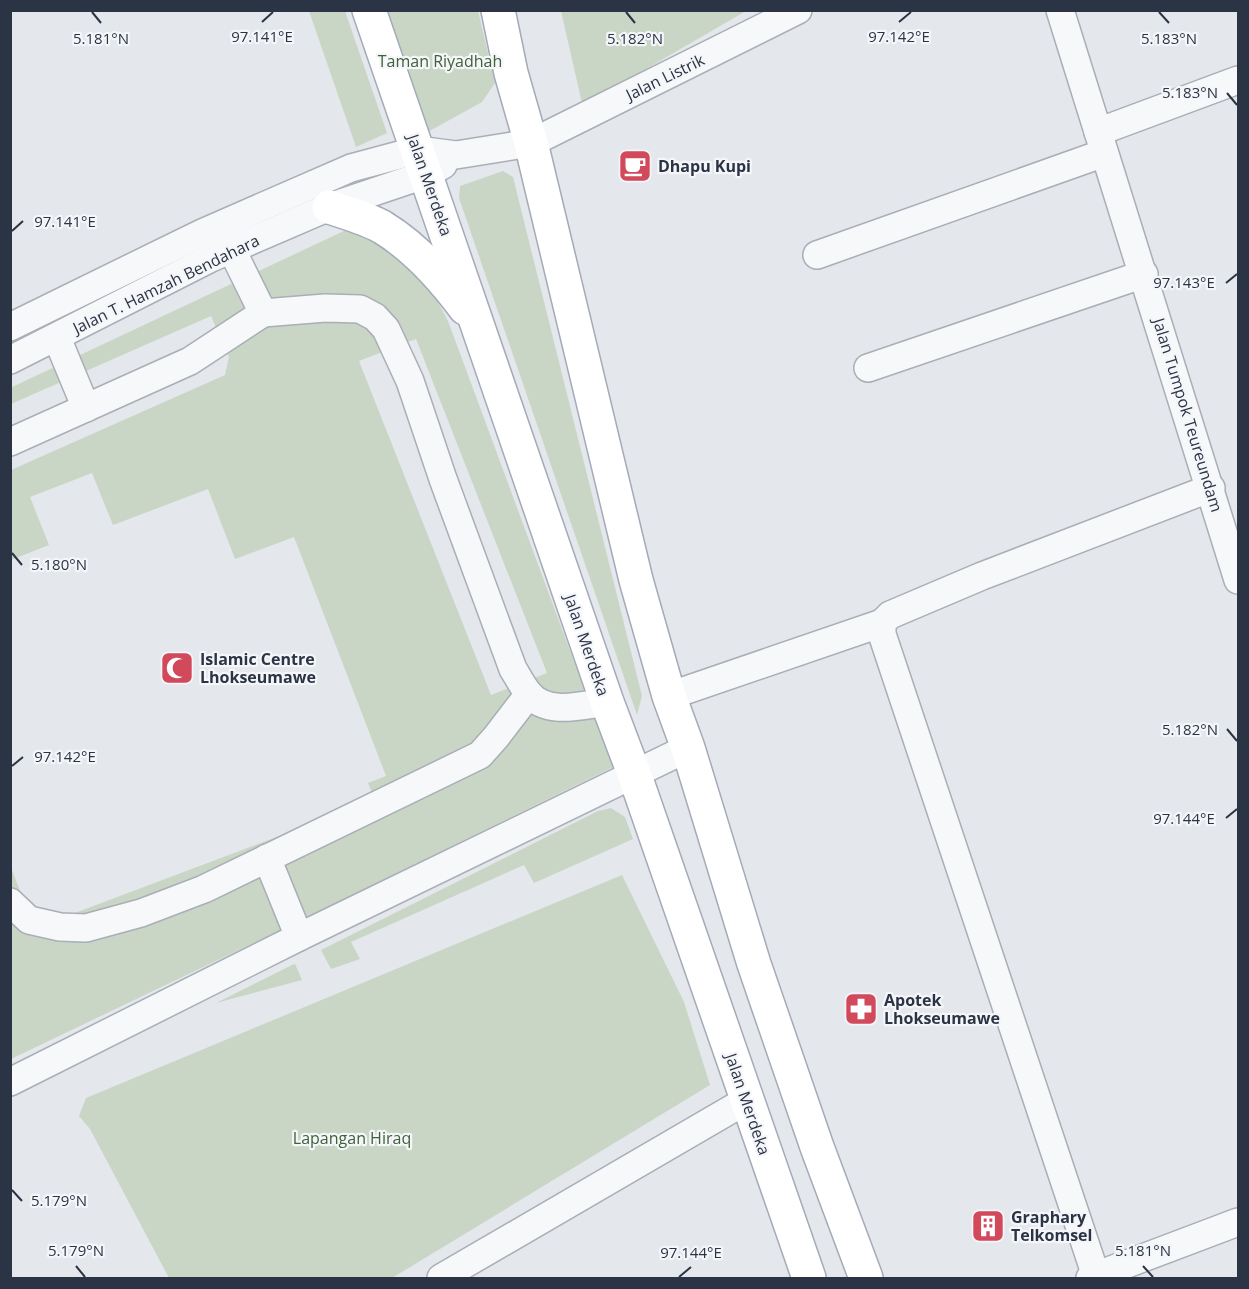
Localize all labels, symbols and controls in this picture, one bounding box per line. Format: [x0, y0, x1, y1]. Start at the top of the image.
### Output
text: 97.141°E [231, 26, 293, 46]
text: 97.142°E [868, 26, 930, 46]
text: 5.181°N [73, 28, 129, 48]
text: 5.182°N [607, 28, 663, 48]
text: 5.183°N [1141, 28, 1197, 48]
street label: Jalan Listrik [620, 48, 708, 106]
park label: Taman Riyadhah [378, 50, 502, 72]
text: 5.183°N [1162, 82, 1218, 102]
street label: Jalan Merdeka [402, 129, 458, 239]
cafe icon: Dhapu Kupi [617, 148, 653, 184]
place label: Dhapu Kupi [658, 155, 751, 177]
text: 97.141°E [34, 211, 96, 231]
street label: Jalan T. Hamzah Bendahara [67, 229, 263, 340]
text: 97.143°E [1153, 272, 1215, 292]
street label: Jalan Tumpok Teureundam [1147, 313, 1228, 515]
text: 5.180°N [31, 554, 87, 574]
street label: Jalan Merdeka [559, 589, 615, 699]
place label: Islamic Centre Lhokseumawe [200, 648, 316, 688]
mosque icon: Islamic Centre Lhokseumawe [159, 650, 195, 686]
text: 5.182°N [1162, 719, 1218, 739]
text: 97.142°E [34, 746, 96, 766]
text: 97.144°E [1153, 808, 1215, 828]
place label: Apotek Lhokseumawe [884, 989, 1000, 1029]
pharmacy icon: Apotek Lhokseumawe [843, 991, 879, 1027]
street label: Jalan Merdeka [720, 1048, 776, 1158]
park label: Lapangan Hiraq [293, 1127, 411, 1149]
text: 5.179°N [31, 1190, 87, 1210]
place label: Graphary Telkomsel [1011, 1206, 1092, 1246]
building icon: Graphary Telkomsel [970, 1208, 1006, 1244]
text: 5.179°N [48, 1240, 104, 1260]
text: 5.181°N [1115, 1240, 1171, 1260]
text: 97.144°E [660, 1242, 722, 1262]

